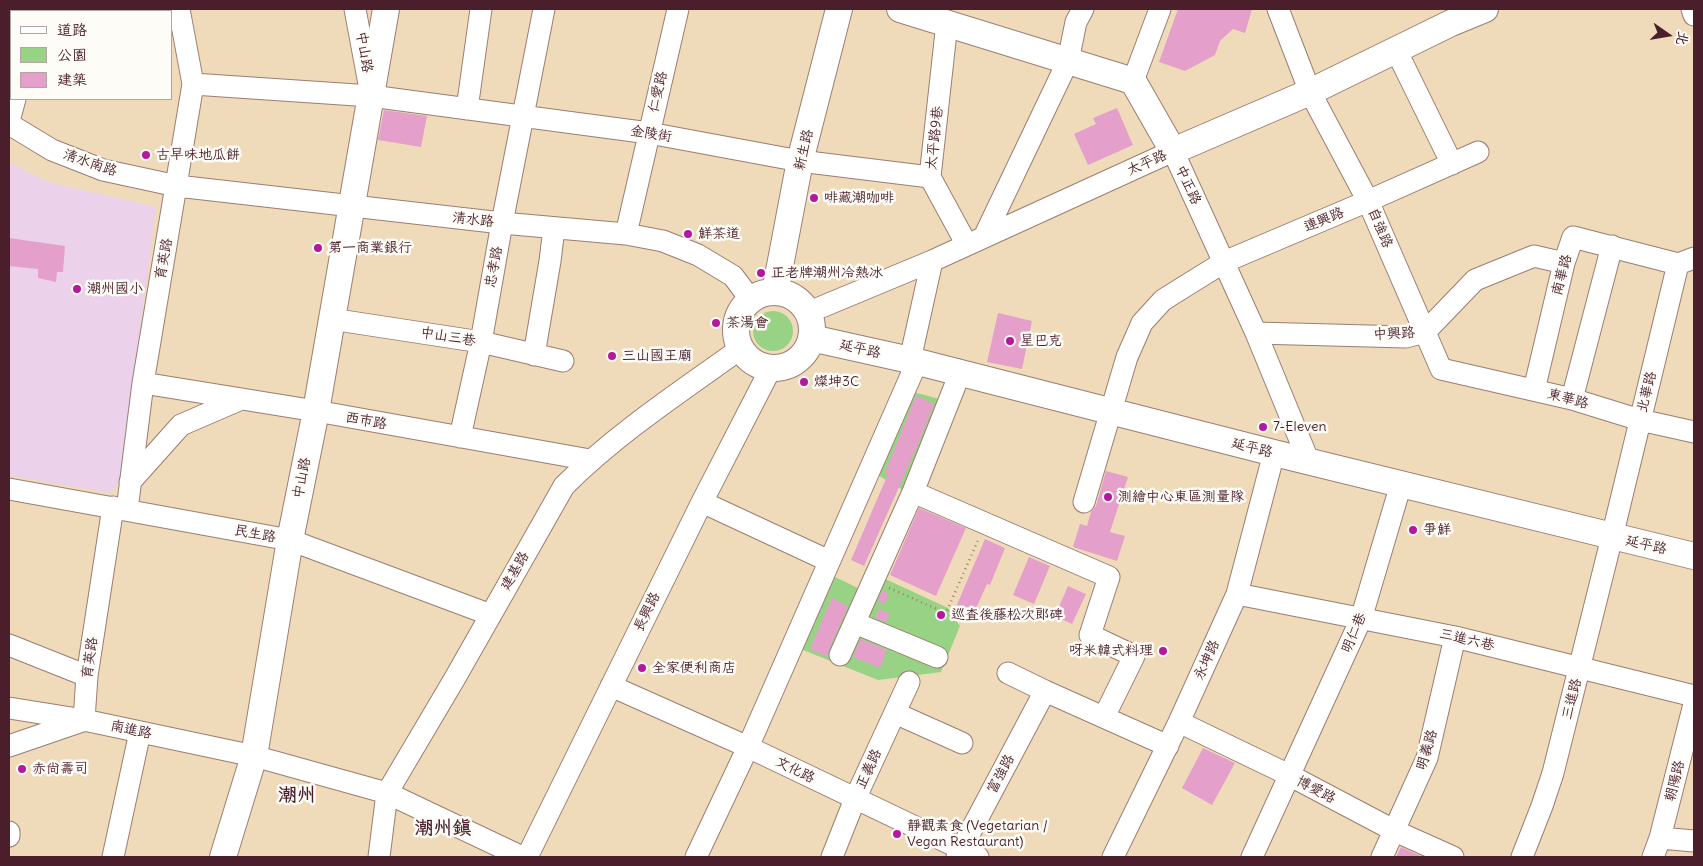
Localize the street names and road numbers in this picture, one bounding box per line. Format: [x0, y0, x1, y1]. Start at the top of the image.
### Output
street label: 中山路 [352, 30, 376, 74]
street label: 仁愛路 [645, 70, 671, 114]
street label: 太平路9巷 [923, 105, 947, 171]
street label: 金陵街 [629, 122, 673, 146]
street label: 新生路 [791, 128, 817, 172]
street label: 清水南路 [61, 146, 119, 180]
street label: 太平路 [1124, 147, 1170, 179]
street label: 中正路 [1172, 162, 1204, 208]
street label: 連興路 [1301, 204, 1347, 236]
street label: 自強路 [1364, 205, 1396, 251]
street label: 清水路 [451, 209, 495, 231]
street label: 育英路 [152, 237, 176, 281]
street label: 忠孝路 [482, 245, 506, 289]
street label: 南華路 [1548, 253, 1576, 297]
street label: 中山三巷 [419, 324, 477, 350]
street label: 中興路 [1373, 325, 1415, 343]
street label: 延平路 [838, 336, 882, 362]
street label: 北華路 [1634, 370, 1660, 414]
street label: 東華路 [1546, 385, 1590, 413]
street label: 西市路 [344, 409, 388, 433]
street label: 延平路 [1230, 435, 1274, 461]
street label: 中山路 [290, 456, 314, 500]
street label: 民生路 [233, 522, 277, 546]
street label: 延平路 [1624, 532, 1668, 558]
street label: 建基路 [497, 549, 533, 593]
street label: 長興路 [630, 589, 664, 635]
street label: 明仁巷 [1338, 610, 1370, 656]
street label: 三進六巷 [1438, 626, 1496, 654]
street label: 育英路 [79, 636, 101, 680]
street label: 永坤路 [1191, 637, 1223, 683]
street label: 三進路 [1559, 677, 1585, 721]
street label: 南進路 [109, 717, 153, 743]
street label: 明義路 [1413, 727, 1441, 773]
street label: 正義路 [853, 746, 885, 792]
street label: 富強路 [984, 752, 1018, 796]
street label: 文化路 [772, 753, 818, 787]
street label: 朝陽路 [1662, 759, 1688, 803]
street label: 博愛路 [1294, 773, 1338, 807]

